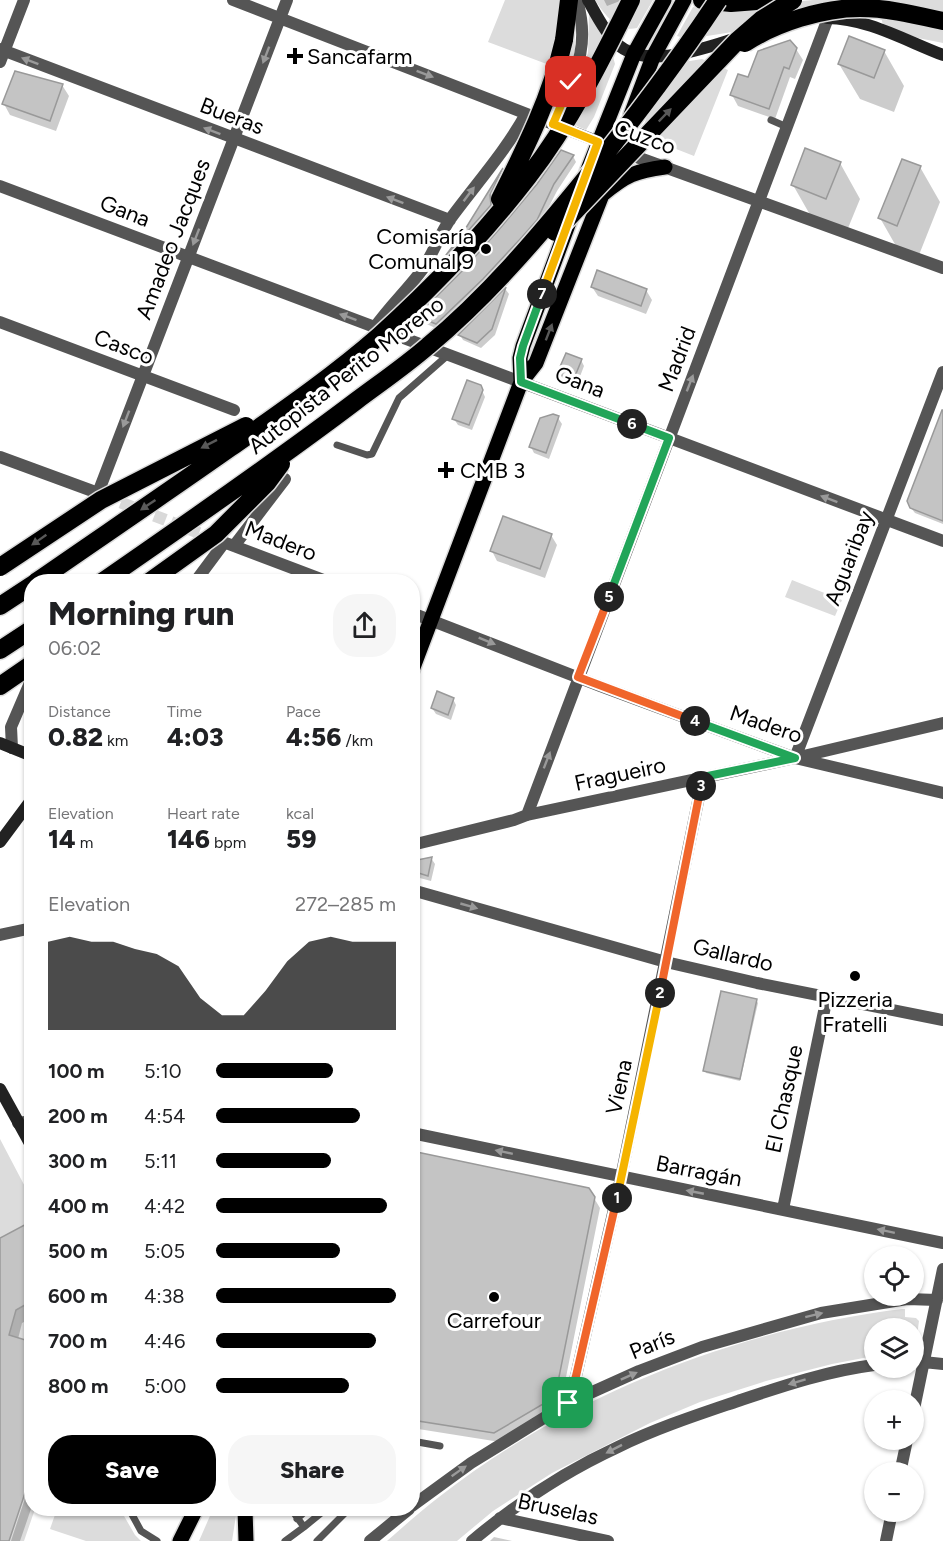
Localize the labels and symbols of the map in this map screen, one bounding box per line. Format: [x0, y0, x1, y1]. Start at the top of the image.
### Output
place label: Sancafarm [307, 43, 413, 70]
one-way arrow [261, 46, 271, 64]
marker: Sancafarm [288, 49, 302, 63]
one-way arrow [21, 56, 39, 66]
pin [545, 56, 596, 107]
one-way arrow [416, 70, 434, 79]
street label: Bueras [196, 91, 268, 141]
one-way arrow [658, 108, 672, 122]
street label: Cuzco [610, 113, 680, 161]
one-way arrow [203, 126, 221, 136]
street label: Amadeo Jacques [130, 155, 216, 323]
one-way arrow [463, 187, 475, 202]
street label: Gana [96, 189, 154, 233]
one-way arrow [386, 194, 404, 204]
place label: Comisaría Comunal 9 [368, 223, 474, 275]
one-way arrow [191, 228, 201, 246]
marker: Comisaría Comunal 9 [479, 242, 493, 256]
pin: 7 [527, 279, 557, 309]
street label: Autopista Perito Moreno [243, 290, 449, 460]
one-way arrow [339, 311, 357, 321]
one-way arrow [544, 322, 554, 340]
street label: Madrid [652, 322, 702, 396]
street label: Casco [90, 323, 158, 371]
street label: Gana [551, 360, 609, 404]
one-way arrow [686, 374, 696, 392]
pin: 6 [617, 409, 647, 439]
one-way arrow [121, 410, 131, 428]
one-way arrow [200, 440, 217, 449]
place label: CMB 3 [460, 457, 525, 484]
marker: CMB 3 [437, 461, 455, 479]
one-way arrow [820, 493, 838, 503]
one-way arrow [140, 499, 156, 511]
street label: Aguaribay [819, 506, 880, 609]
street label: Madero [241, 515, 321, 567]
one-way arrow [32, 534, 48, 546]
pin: 5 [594, 582, 624, 612]
one-way arrow [478, 636, 496, 646]
street label: Madero [726, 699, 806, 749]
pin: 4 [680, 706, 710, 736]
one-way arrow [543, 751, 552, 769]
street label: Fragueiro [572, 751, 668, 797]
pin: 3 [686, 771, 716, 801]
one-way arrow [460, 902, 478, 911]
street label: Gallardo [690, 933, 776, 977]
marker: Pizzeria Fratelli [848, 969, 862, 983]
pin: 2 [645, 978, 675, 1008]
place label: Pizzeria Fratelli [817, 986, 893, 1038]
street label: El Chasque [759, 1042, 809, 1156]
street label: Viena [600, 1057, 638, 1117]
one-way arrow [495, 1147, 513, 1157]
street label: Barragán [654, 1149, 744, 1193]
pin: 1 [602, 1183, 632, 1213]
one-way arrow [685, 1187, 704, 1196]
one-way arrow [876, 1226, 895, 1235]
marker: Carrefour [487, 1290, 501, 1304]
place label: Carrefour [447, 1307, 542, 1334]
one-way arrow [804, 1309, 823, 1319]
street label: París [625, 1323, 679, 1365]
one-way arrow [620, 1371, 637, 1380]
pin [542, 1377, 593, 1428]
one-way arrow [788, 1377, 806, 1387]
one-way arrow [605, 1444, 622, 1454]
one-way arrow [451, 1465, 467, 1477]
street label: Bruselas [515, 1487, 601, 1531]

